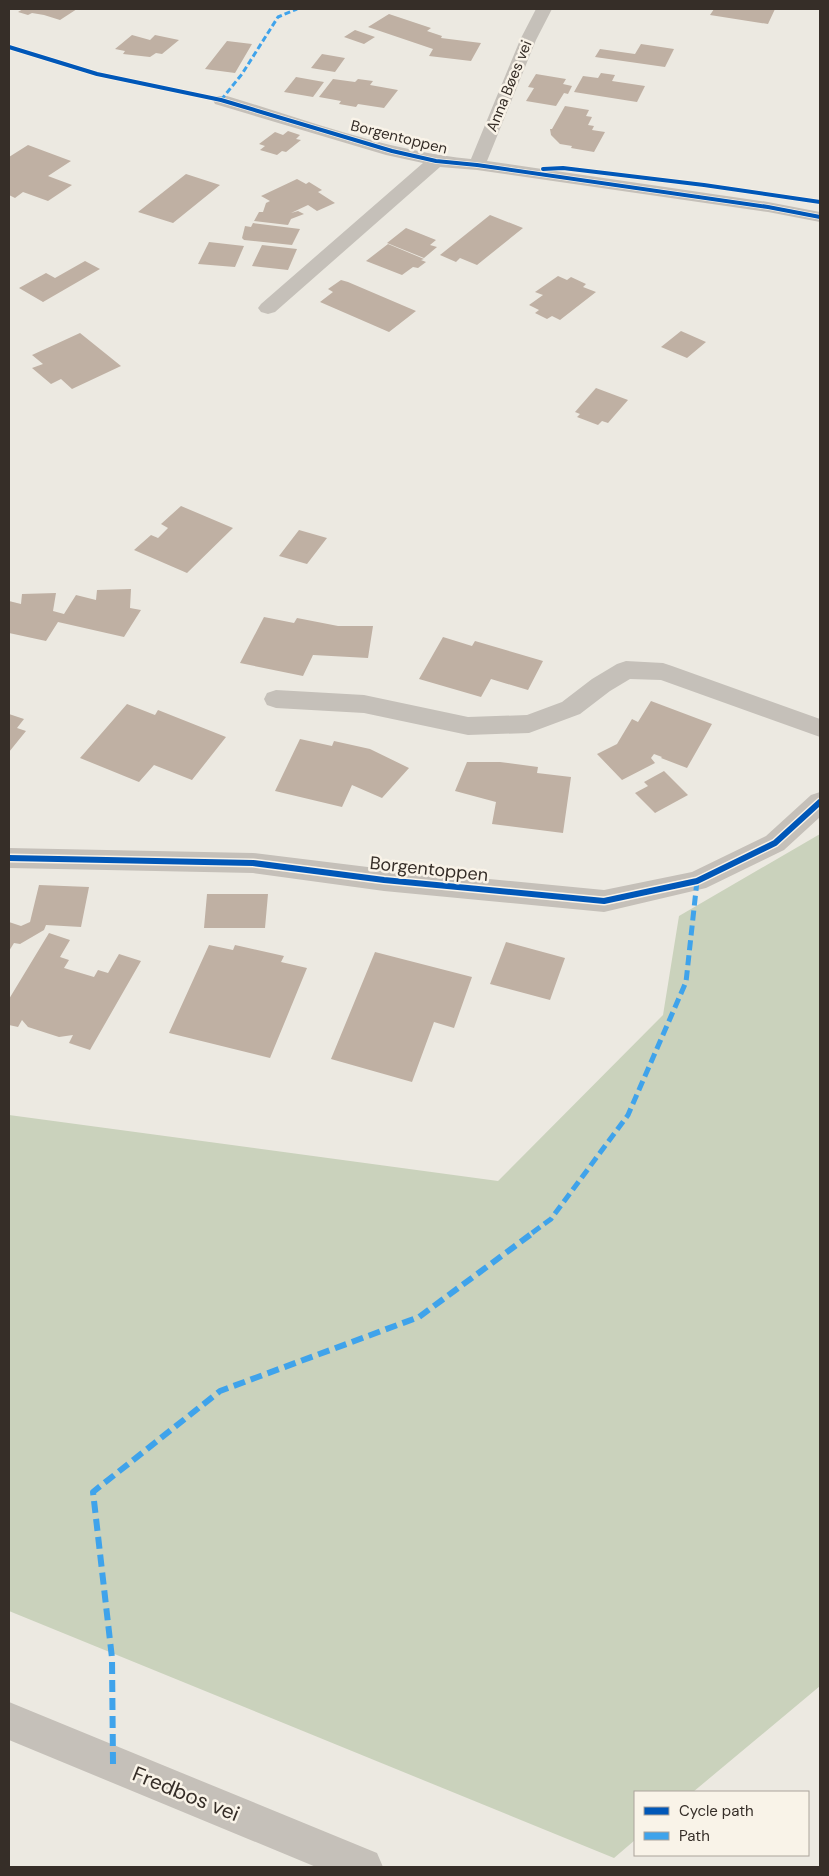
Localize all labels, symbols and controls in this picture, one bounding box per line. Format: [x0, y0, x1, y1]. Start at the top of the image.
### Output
street label: Anna Bøes vei [482, 37, 536, 135]
street label: Borgentoppen [349, 115, 449, 159]
street label: Borgentoppen [369, 851, 489, 887]
street label: Fredbos vei [128, 1760, 244, 1828]
legend [634, 1791, 809, 1856]
text: Cycle path [679, 1801, 754, 1821]
text: Path [679, 1826, 710, 1846]

